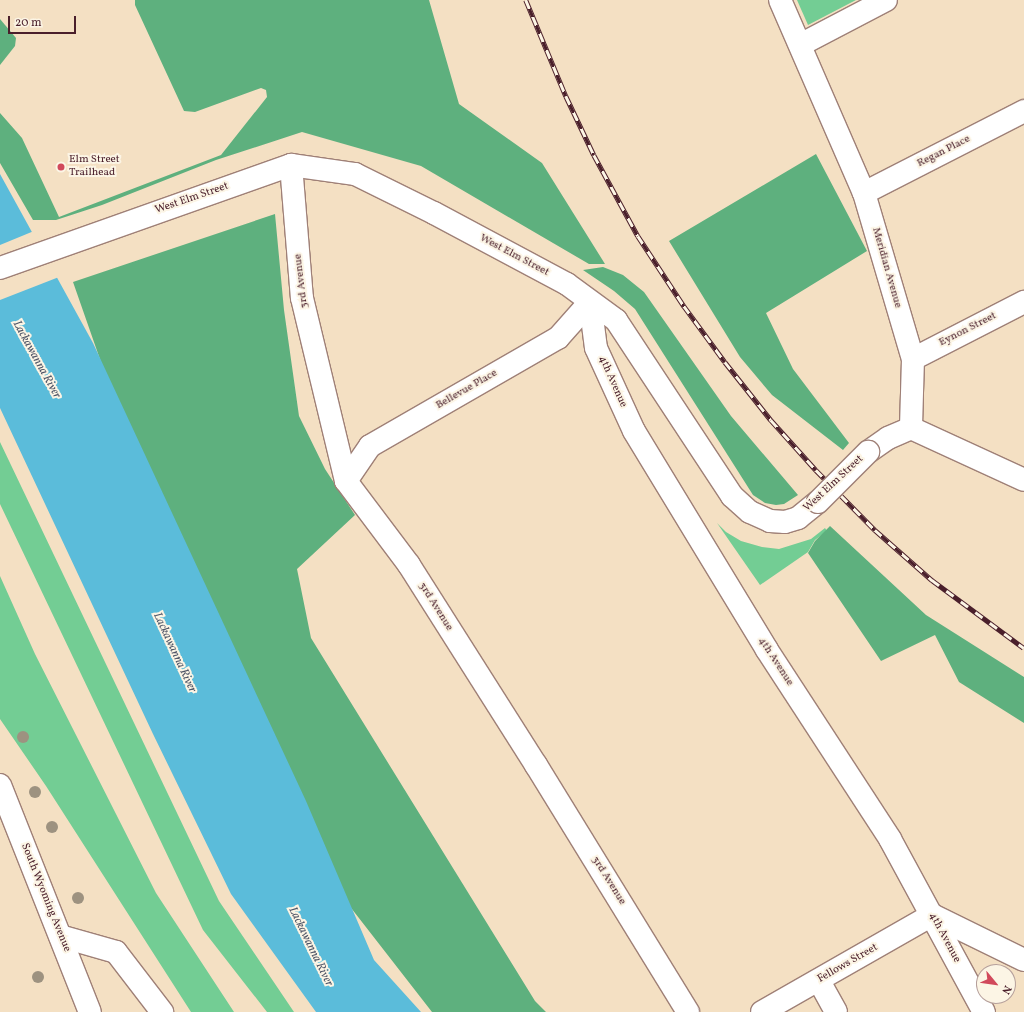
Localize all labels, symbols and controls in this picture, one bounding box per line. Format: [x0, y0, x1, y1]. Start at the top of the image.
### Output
scale bar [10, 8, 78, 34]
text: 20 m [15, 15, 42, 31]
street label: Regan Place [915, 133, 973, 171]
place label: Elm Street Trailhead [69, 154, 120, 180]
marker: Elm Street Trailhead [56, 162, 66, 172]
street label: West Elm Street [154, 180, 230, 218]
street label: Meridian Avenue [868, 226, 904, 310]
street label: West Elm Street [477, 232, 551, 280]
street label: 3rd Avenue [292, 253, 312, 309]
street label: Eynon Street [937, 310, 999, 350]
water label: Lackawanna River [9, 319, 63, 401]
street label: 4th Avenue [595, 354, 629, 410]
street label: Bellevue Place [434, 367, 500, 413]
street label: West Elm Street [801, 453, 867, 515]
street label: 3rd Avenue [415, 580, 455, 634]
water label: Lackawanna River [149, 611, 199, 695]
street label: 4th Avenue [754, 635, 796, 689]
street label: South Wyoming Avenue [17, 842, 73, 954]
street label: 3rd Avenue [588, 854, 628, 908]
water label: Lackawanna River [285, 905, 335, 989]
street label: 4th Avenue [925, 911, 963, 965]
street label: Fellows Street [816, 941, 880, 987]
north arrow [976, 964, 1016, 1004]
text: N [998, 982, 1015, 997]

